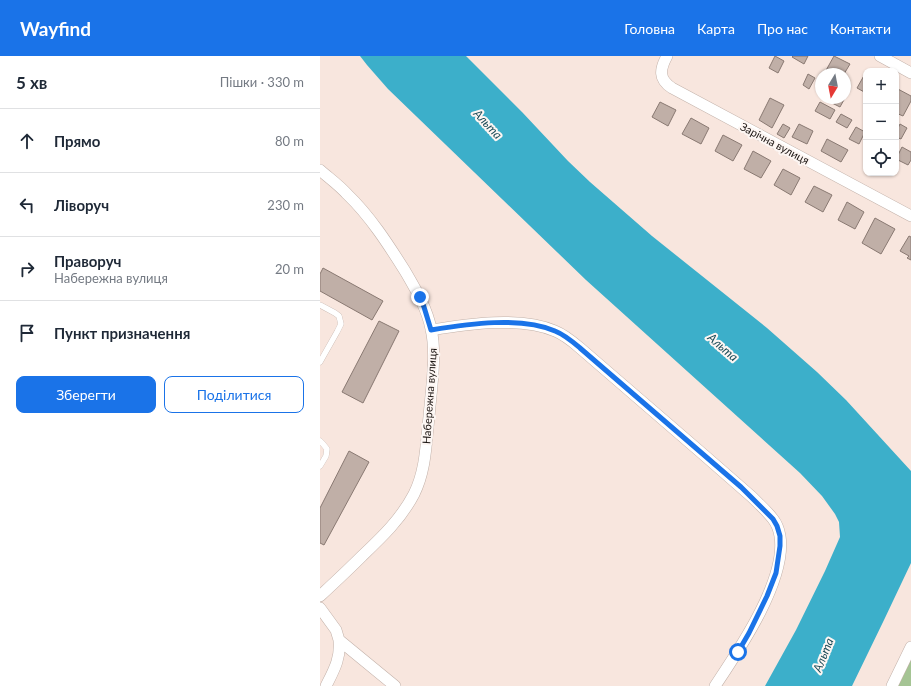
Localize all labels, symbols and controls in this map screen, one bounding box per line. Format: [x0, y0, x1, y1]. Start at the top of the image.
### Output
text: Wayfind [20, 17, 91, 40]
text: Головна [624, 20, 675, 37]
text: Карта [697, 20, 735, 37]
text: Про нас [757, 20, 808, 37]
text: Контакти [830, 20, 891, 37]
north arrow [815, 68, 851, 104]
map controls [863, 68, 899, 176]
button: + [863, 68, 899, 104]
text: 5 хв [16, 72, 47, 93]
text: Пішки · 330 m [220, 74, 304, 90]
button: − [863, 104, 899, 140]
water label: Альта [470, 105, 505, 142]
street label: Зарічна вулиця [738, 119, 812, 167]
icon: ahead [16, 130, 38, 152]
text: Прямо [54, 132, 100, 150]
text: 80 m [275, 133, 304, 149]
button: locate [863, 140, 899, 176]
icon: left [16, 194, 38, 216]
text: Ліворуч [54, 196, 109, 214]
text: 230 m [267, 197, 304, 213]
text: Праворуч [54, 252, 121, 270]
icon: right [16, 258, 38, 280]
text: 20 m [275, 261, 304, 277]
text: Набережна вулиця [54, 270, 168, 286]
route end [411, 288, 429, 306]
icon: arrive [16, 322, 38, 344]
text: Пункт призначення [54, 324, 190, 342]
water label: Альта [704, 329, 741, 364]
street label: Набережна вулиця [419, 347, 439, 445]
button: Зберегти [16, 376, 156, 413]
button: Поділитися [164, 376, 304, 413]
water label: Альта [809, 636, 837, 675]
route start [729, 643, 747, 661]

